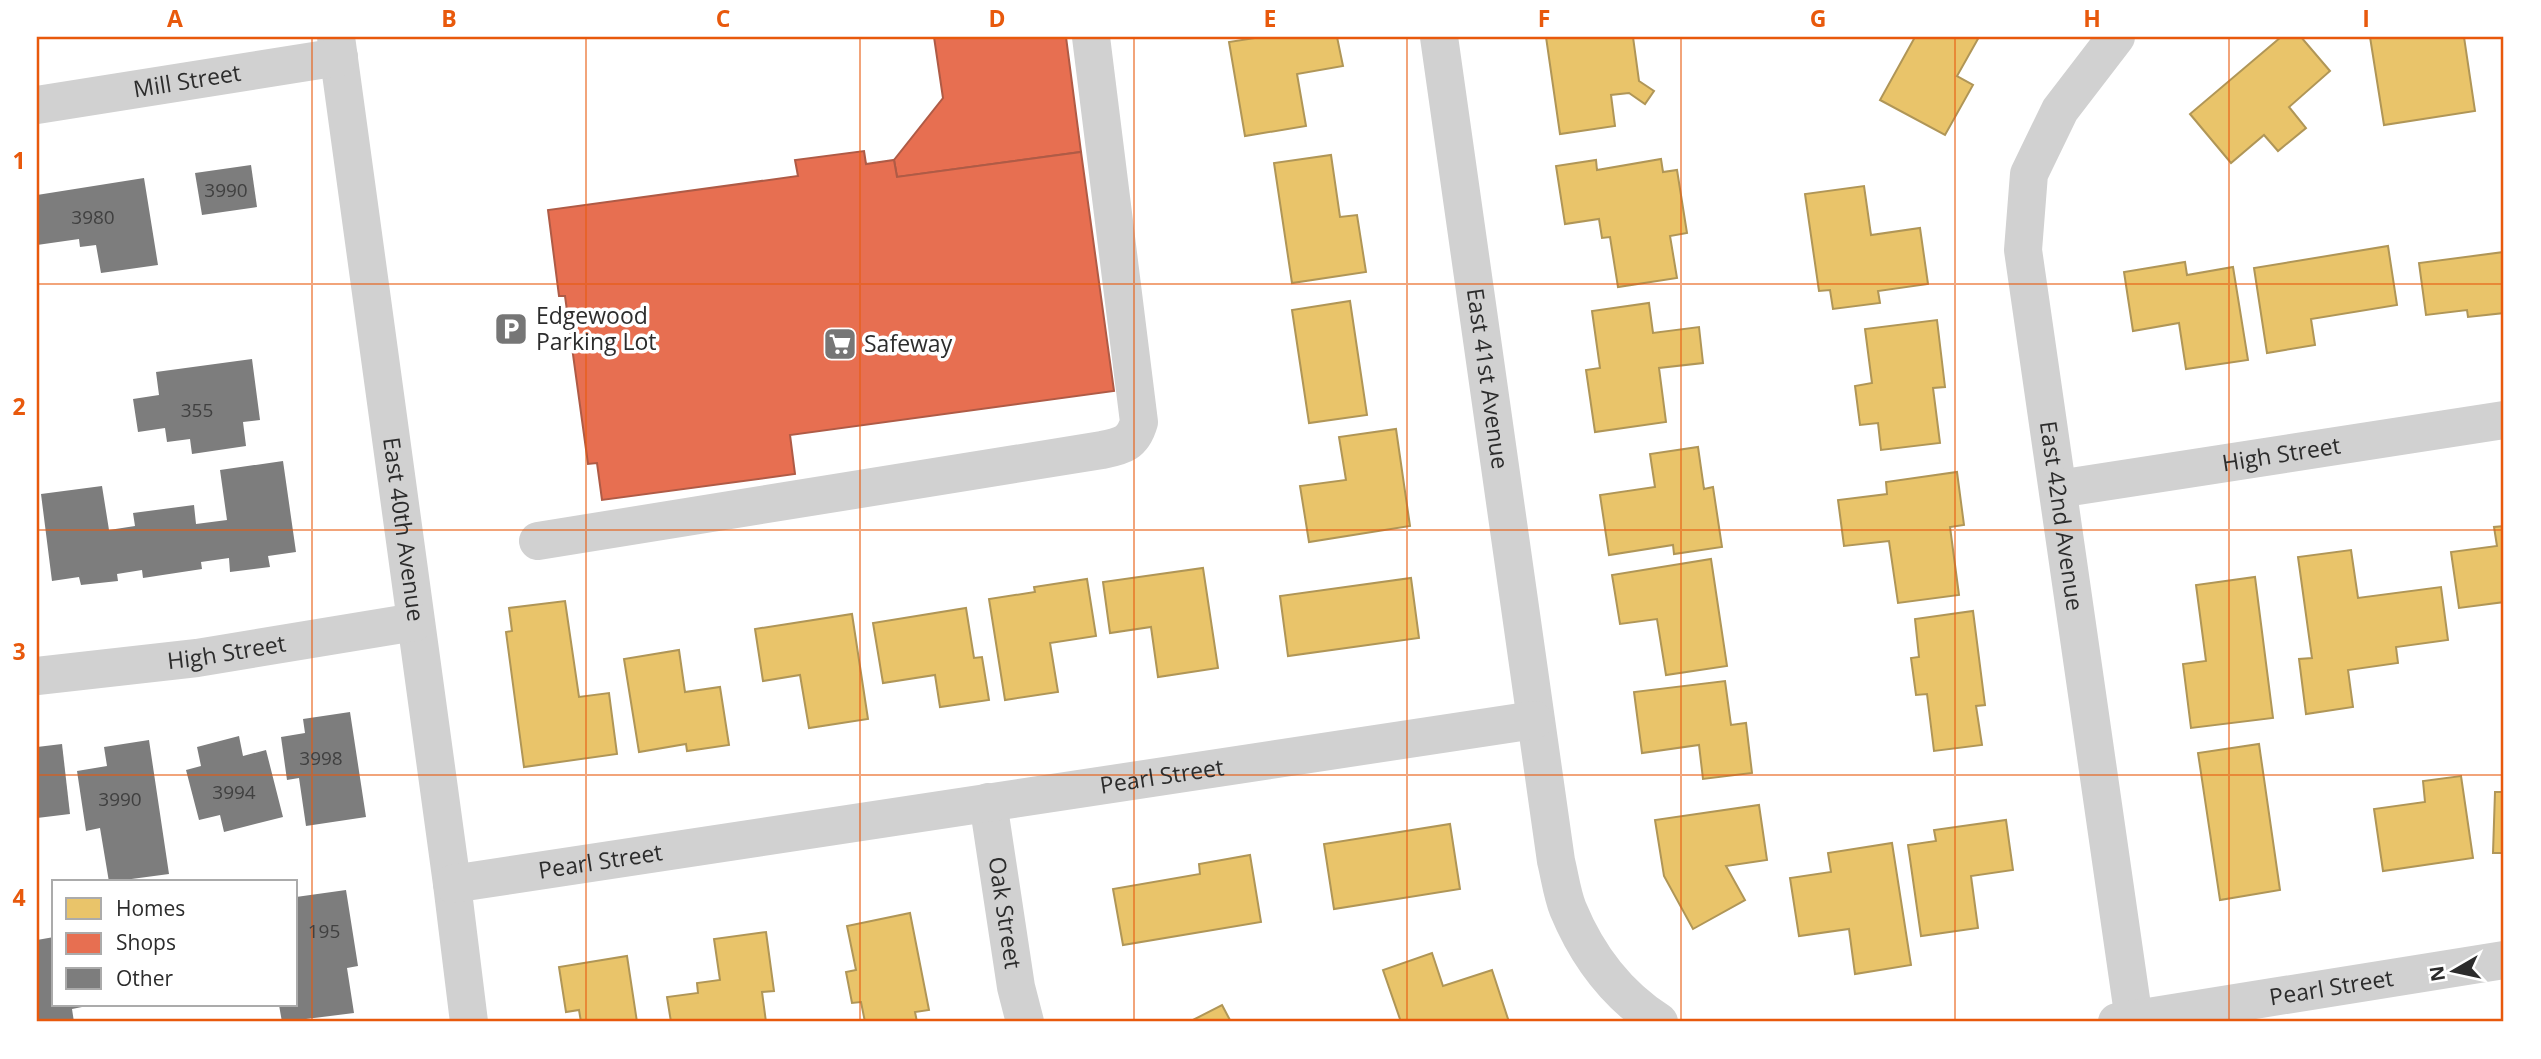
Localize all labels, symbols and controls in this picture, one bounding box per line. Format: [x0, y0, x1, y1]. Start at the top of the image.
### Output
text: A [167, 2, 183, 34]
text: B [441, 2, 457, 34]
text: C [716, 2, 730, 34]
text: D [988, 2, 1006, 34]
text: E [1264, 2, 1276, 34]
text: F [1538, 2, 1550, 34]
text: G [1810, 2, 1826, 34]
text: H [2083, 2, 2101, 34]
text: I [2362, 2, 2370, 34]
street label: Mill Street [131, 56, 243, 104]
text: 1 [12, 144, 26, 176]
house number: 3990 [204, 177, 248, 203]
house number: 3980 [71, 204, 115, 230]
street label: East 41st Avenue [1460, 286, 1517, 471]
place label: Edgewood Parking Lot [536, 299, 657, 357]
parking icon: Edgewood Parking Lot [492, 310, 530, 348]
supermarket icon: Safeway [821, 325, 859, 363]
place label: Safeway [864, 327, 953, 359]
text: 2 [12, 390, 26, 422]
house number: 355 [181, 397, 213, 423]
street label: East 42nd Avenue [2033, 419, 2092, 613]
street label: High Street [2220, 428, 2343, 478]
street label: East 40th Avenue [376, 435, 433, 623]
street label: High Street [165, 627, 288, 676]
text: 3 [12, 635, 26, 667]
house number: 3998 [299, 745, 343, 771]
street label: Pearl Street [1098, 750, 1226, 801]
house number: 3994 [212, 779, 256, 805]
house number: 3990 [98, 786, 142, 812]
street label: Pearl Street [536, 835, 664, 886]
street label: Oak Street [981, 854, 1030, 971]
legend [52, 880, 298, 1006]
text: 4 [12, 881, 26, 913]
text: Homes [116, 894, 185, 922]
house number: 195 [308, 918, 340, 944]
text: Shops [116, 928, 176, 956]
north arrow [2418, 936, 2488, 1006]
street label: Pearl Street [2267, 961, 2395, 1012]
text: Other [116, 964, 173, 992]
text: N [2423, 964, 2451, 983]

